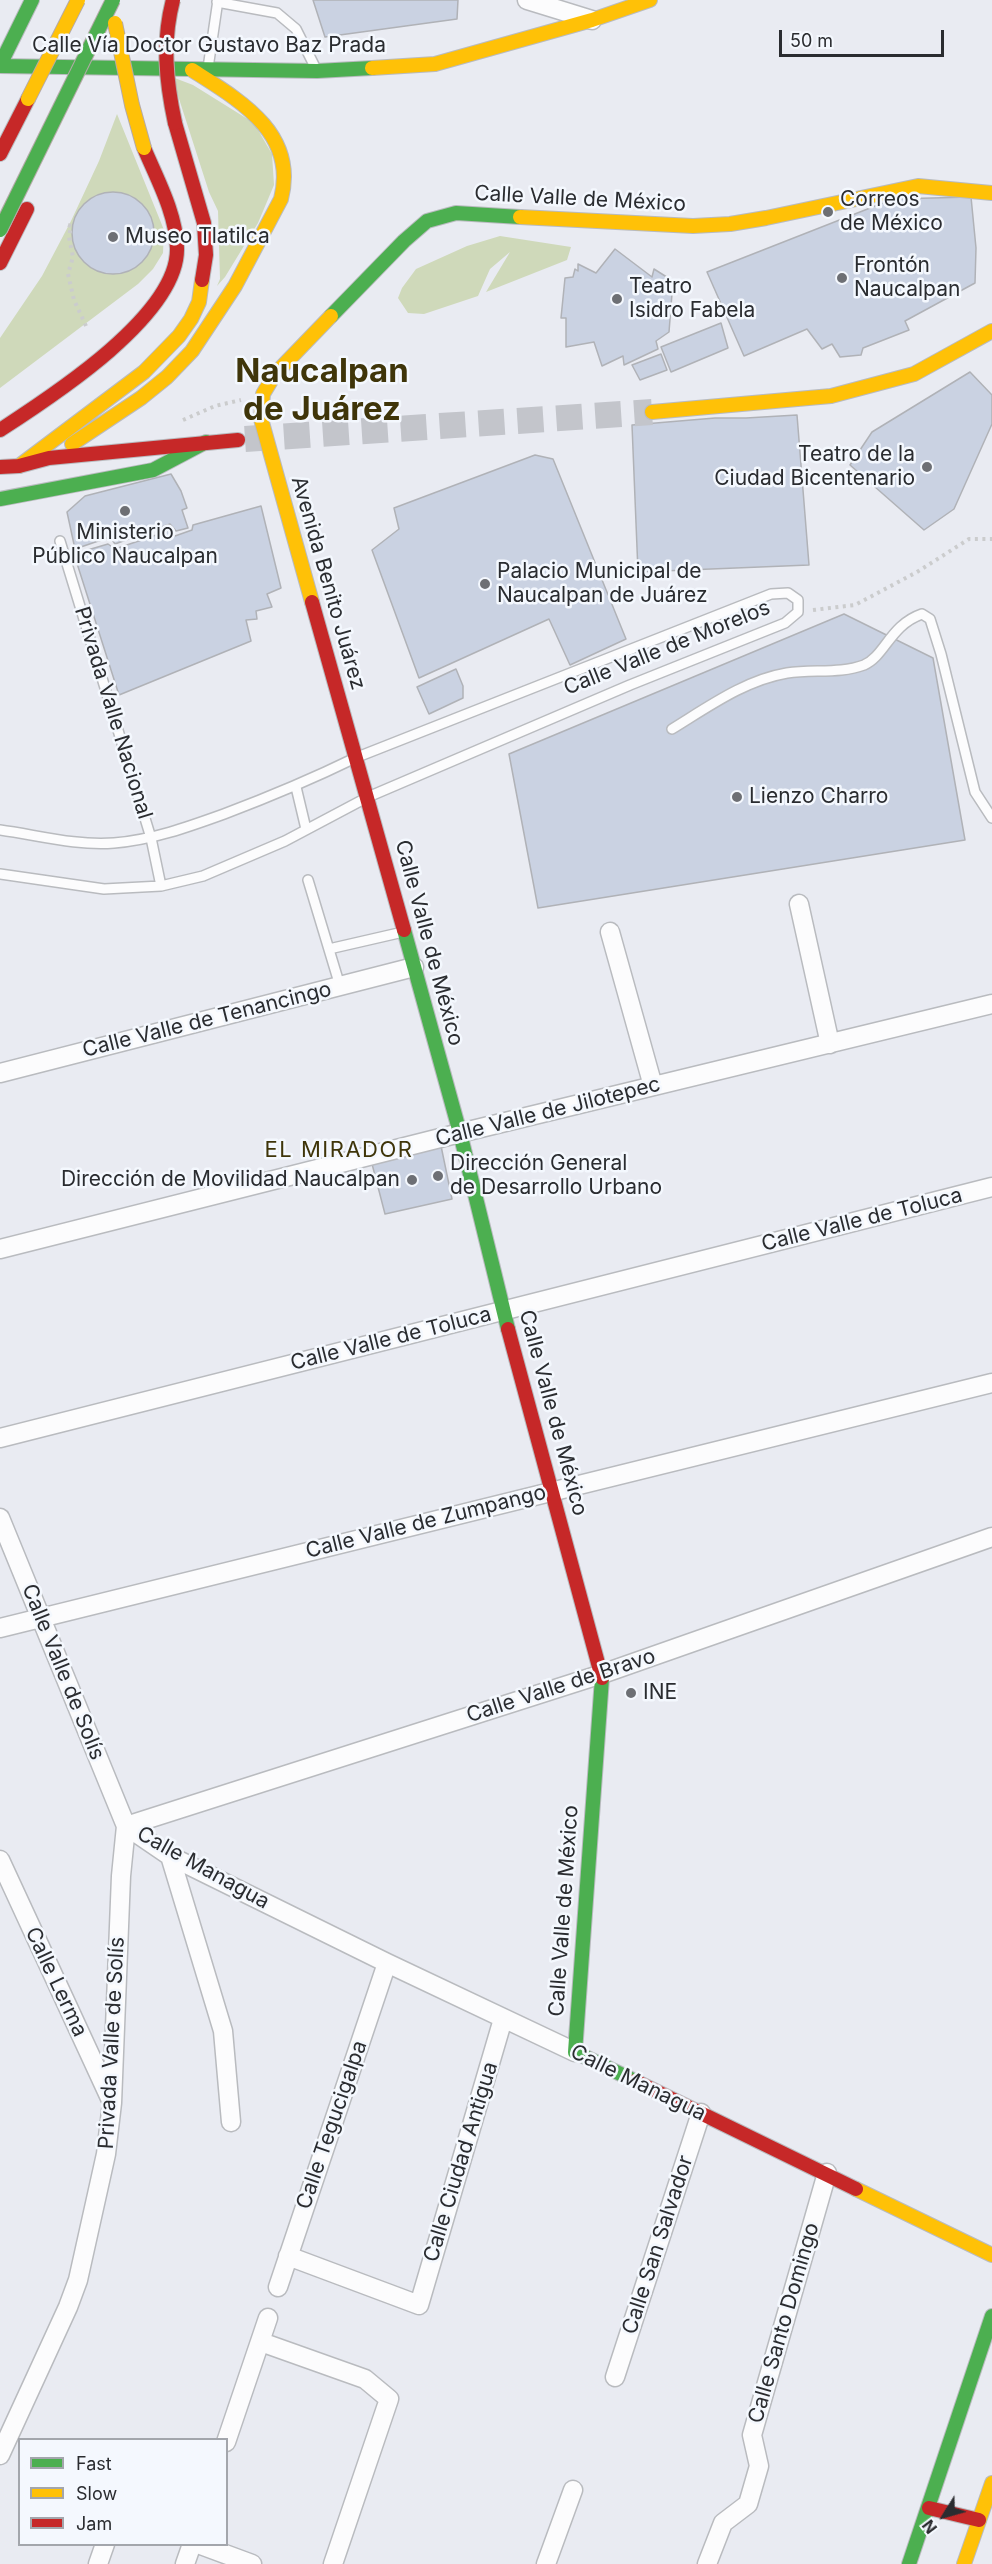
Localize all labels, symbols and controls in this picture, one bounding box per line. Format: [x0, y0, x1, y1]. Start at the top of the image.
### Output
scale bar [782, 18, 947, 56]
text: 50 m [790, 30, 833, 51]
street label: Calle Vía Doctor Gustavo Baz Prada [32, 33, 386, 59]
street label: Calle Valle de México [474, 181, 686, 217]
place label: Correos de México [840, 187, 943, 237]
marker: Correos de México [821, 205, 835, 219]
place label: Museo Tlatilca [125, 224, 270, 250]
marker: Museo Tlatilca [106, 230, 120, 244]
place label: Frontón Naucalpan [854, 253, 960, 303]
marker: Frontón Naucalpan [835, 271, 849, 285]
place label: Teatro Isidro Fabela [629, 274, 755, 324]
marker: Teatro Isidro Fabela [610, 292, 624, 306]
district label: Naucalpan de Juárez [235, 352, 409, 430]
place label: Teatro de la Ciudad Bicentenario [714, 442, 915, 492]
marker: Teatro de la Ciudad Bicentenario [920, 460, 934, 474]
street label: Avenida Benito Juárez [285, 473, 371, 693]
marker: Ministerio Público Naucalpan [118, 504, 132, 518]
place label: Ministerio Público Naucalpan [32, 520, 218, 570]
place label: Palacio Municipal de Naucalpan de Juárez [497, 559, 708, 609]
marker: Palacio Municipal de Naucalpan de Juárez [478, 577, 492, 591]
street label: Calle Valle de Morelos [560, 595, 774, 701]
street label: Privada Valle Nacional [69, 604, 157, 822]
place label: Lienzo Charro [749, 784, 888, 810]
marker: Lienzo Charro [730, 790, 744, 804]
street label: Calle Valle de México [389, 837, 469, 1049]
street label: Calle Valle de Tenancingo [80, 977, 334, 1063]
street label: Calle Valle de Jilotepec [433, 1072, 663, 1152]
district label: EL MIRADOR [265, 1137, 413, 1163]
place label: Dirección General de Desarrollo Urbano [450, 1151, 662, 1201]
place label: Dirección de Movilidad Naucalpan [61, 1167, 400, 1193]
marker: Dirección General de Desarrollo Urbano [431, 1169, 445, 1183]
marker: Dirección de Movilidad Naucalpan [405, 1173, 419, 1187]
street label: Calle Valle de Toluca [759, 1183, 965, 1257]
street label: Calle Valle de Toluca [288, 1302, 494, 1376]
street label: Calle Valle de México [513, 1307, 593, 1519]
street label: Calle Valle de Zumpango [303, 1480, 549, 1564]
street label: Calle Valle de Solís [16, 1580, 110, 1764]
street label: Calle Valle de Bravo [463, 1644, 659, 1728]
place label: INE [643, 1680, 677, 1706]
marker: INE [624, 1686, 638, 1700]
street label: Calle Valle de México [544, 1804, 584, 2018]
street label: Calle Managua [132, 1821, 274, 1915]
street label: Calle Lerma [20, 1923, 92, 2041]
street label: Privada Valle de Solís [94, 1936, 130, 2150]
street label: Calle Tegucigalpa [291, 2037, 373, 2213]
street label: Calle Managua [566, 2039, 710, 2127]
street label: Calle Ciudad Antigua [419, 2059, 503, 2265]
street label: Calle San Salvador [617, 2152, 699, 2338]
street label: Calle Santo Domingo [743, 2220, 825, 2426]
legend [18, 2438, 228, 2546]
text: Fast [76, 2453, 112, 2474]
text: Slow [76, 2483, 117, 2504]
north arrow [914, 2486, 974, 2546]
text: Jam [76, 2513, 112, 2534]
text: N [918, 2516, 941, 2538]

